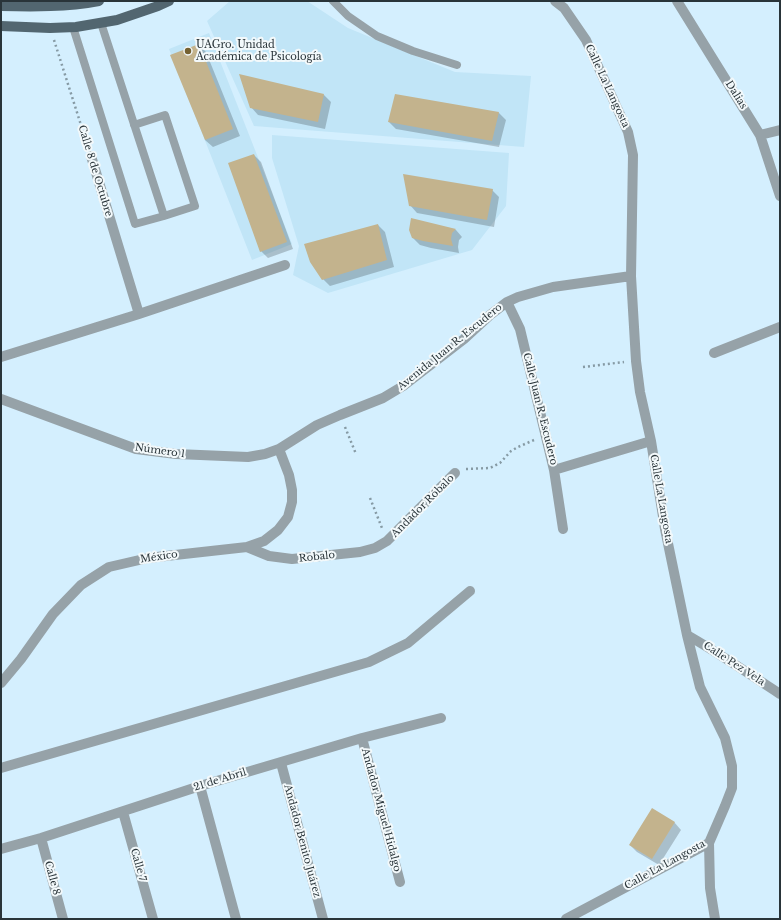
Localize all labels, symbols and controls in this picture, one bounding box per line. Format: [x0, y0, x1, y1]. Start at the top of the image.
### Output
place label: UAGro. Unidad Académica de Psicología [196, 39, 322, 62]
street label: Calle La Langosta [582, 43, 632, 129]
marker: UAGro. Unidad Académica de Psicología [183, 46, 193, 56]
street label: Dalias [723, 79, 749, 111]
street label: Calle 8 de Octubre [75, 124, 115, 218]
street label: Avenida Juan R. Escudero [395, 301, 505, 393]
street label: Calle Juan R. Escudero [520, 352, 560, 466]
street label: Número 1 [134, 442, 186, 460]
street label: Calle La Langosta [647, 453, 675, 545]
street label: Andador Róbalo [389, 472, 457, 540]
street label: México [139, 548, 179, 566]
street label: Robalo [298, 549, 336, 565]
street label: Calle Pez Vela [701, 640, 767, 688]
street label: Andador Miguel Hidalgo [359, 747, 403, 873]
street label: 21 de Abril [192, 766, 248, 794]
street label: Andador Benito Juárez [281, 783, 323, 899]
street label: Calle La Langosta [623, 838, 707, 892]
street label: Calle 7 [128, 847, 148, 883]
street label: Calle 8 [42, 860, 62, 896]

